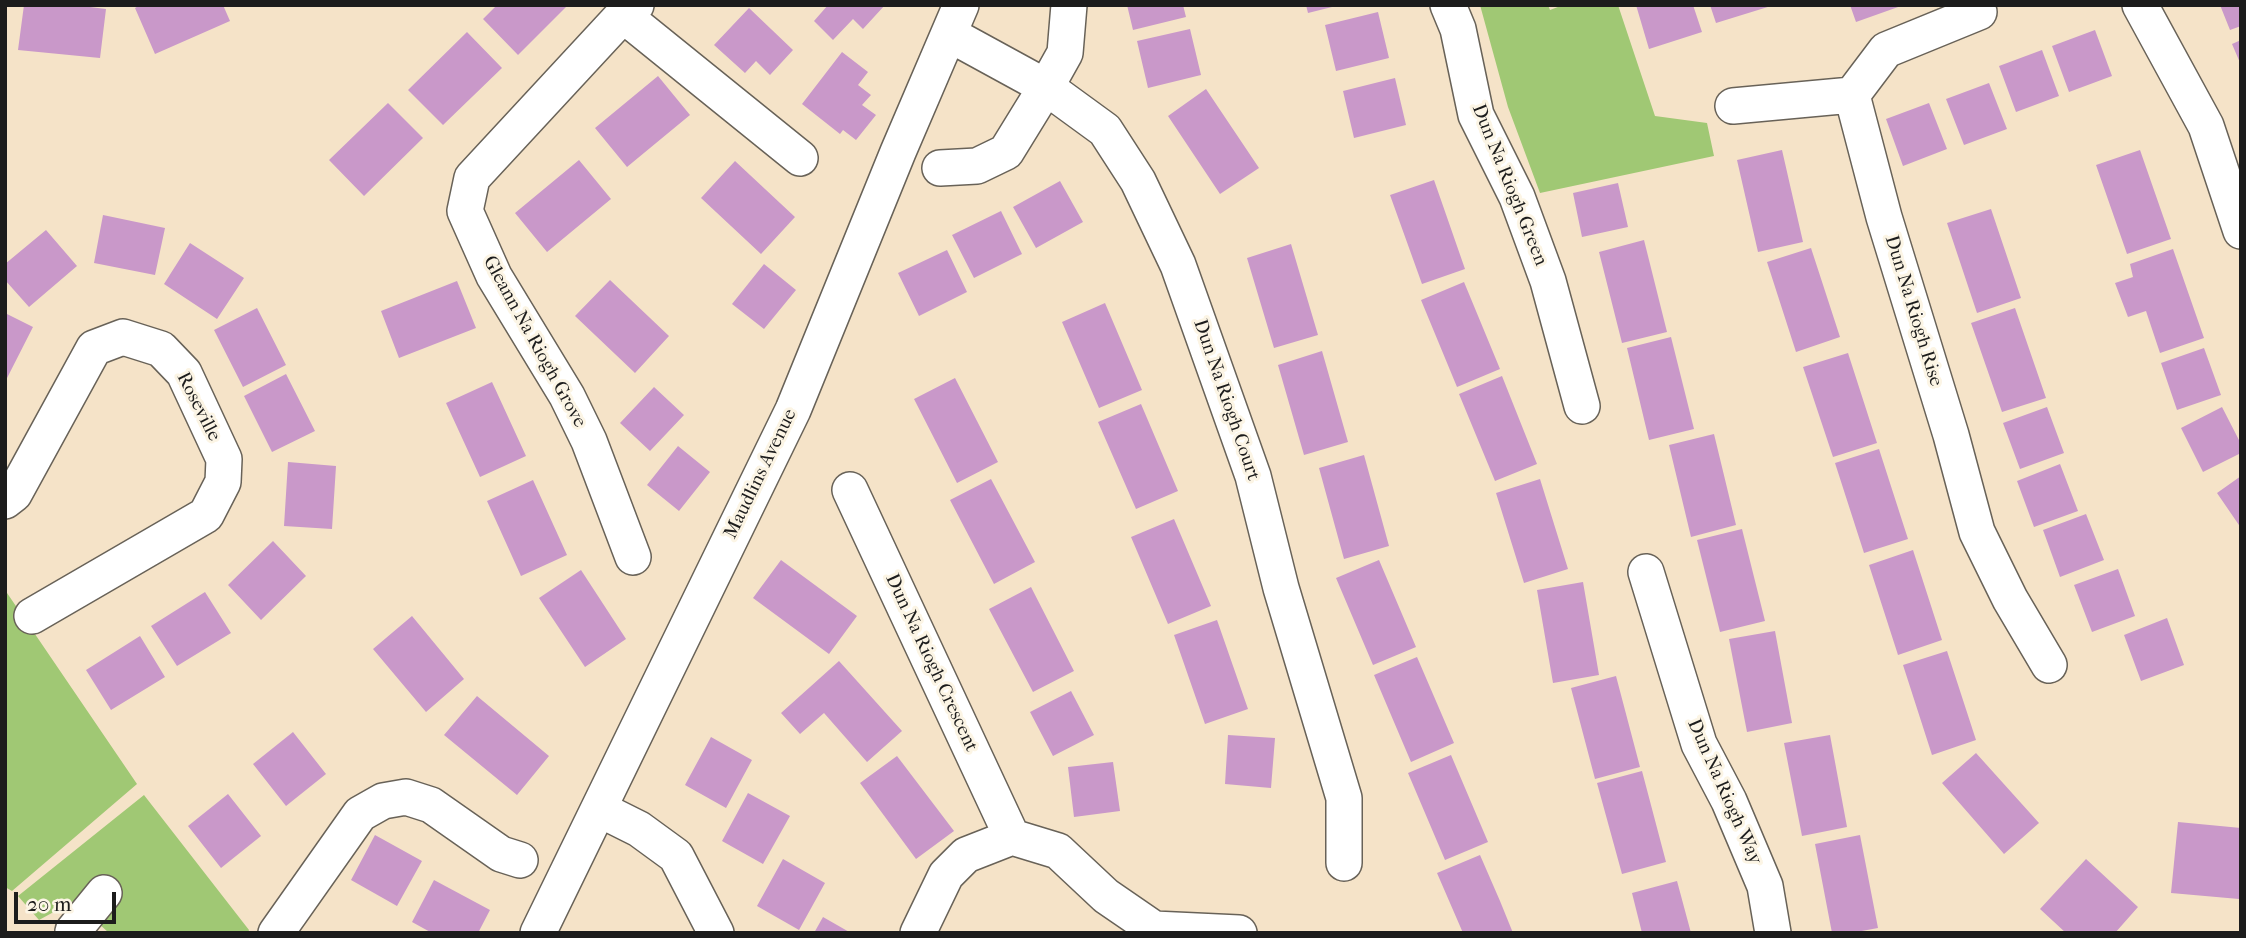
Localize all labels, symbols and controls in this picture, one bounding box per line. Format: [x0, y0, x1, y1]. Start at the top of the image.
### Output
street label: Dun Na Riogh Green [1466, 101, 1552, 269]
street label: Dun Na Riogh Rise [1879, 233, 1947, 389]
street label: Gleann Na Riogh Grove [477, 252, 591, 432]
street label: Dun Na Riogh Court [1188, 316, 1264, 484]
street label: Roseville [171, 369, 225, 445]
street label: Maudlins Avenue [720, 405, 802, 543]
street label: Dun Na Riogh Crescent [880, 570, 982, 756]
street label: Dun Na Riogh Way [1682, 716, 1766, 868]
scale bar [18, 878, 119, 922]
text: 20 m [27, 892, 71, 916]

